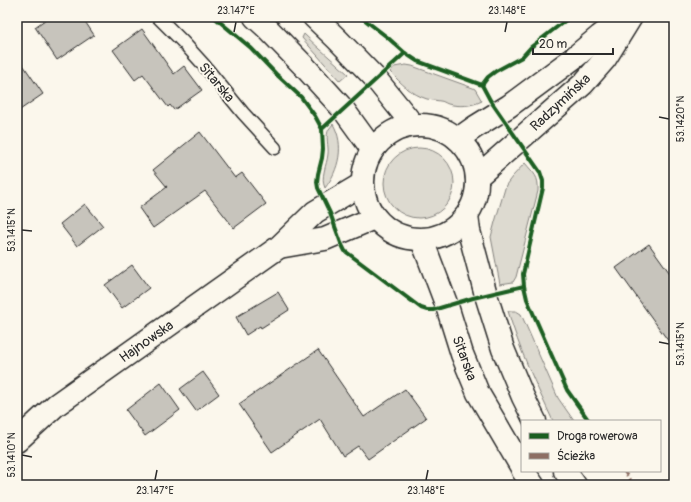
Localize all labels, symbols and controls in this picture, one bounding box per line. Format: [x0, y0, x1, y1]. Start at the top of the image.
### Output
text: 23.147°E [217, 5, 255, 17]
text: 23.148°E [488, 5, 526, 17]
scale bar [533, 30, 613, 56]
text: 20 m [539, 37, 568, 52]
street label: Sitarska [195, 59, 238, 106]
street label: Radzymińska [527, 70, 594, 135]
text: 53.1420°N [675, 96, 687, 142]
text: 53.1415°N [6, 208, 18, 252]
street label: Hajnowska [116, 317, 177, 366]
text: 53.1415°N [675, 322, 687, 366]
street label: Sitarska [449, 333, 480, 383]
legend [521, 420, 661, 472]
text: Droga rowerowa [557, 429, 638, 444]
text: 53.1410°N [6, 432, 18, 477]
text: Ścieżka [557, 448, 595, 464]
text: 23.147°E [136, 485, 174, 497]
text: 23.148°E [407, 485, 445, 497]

